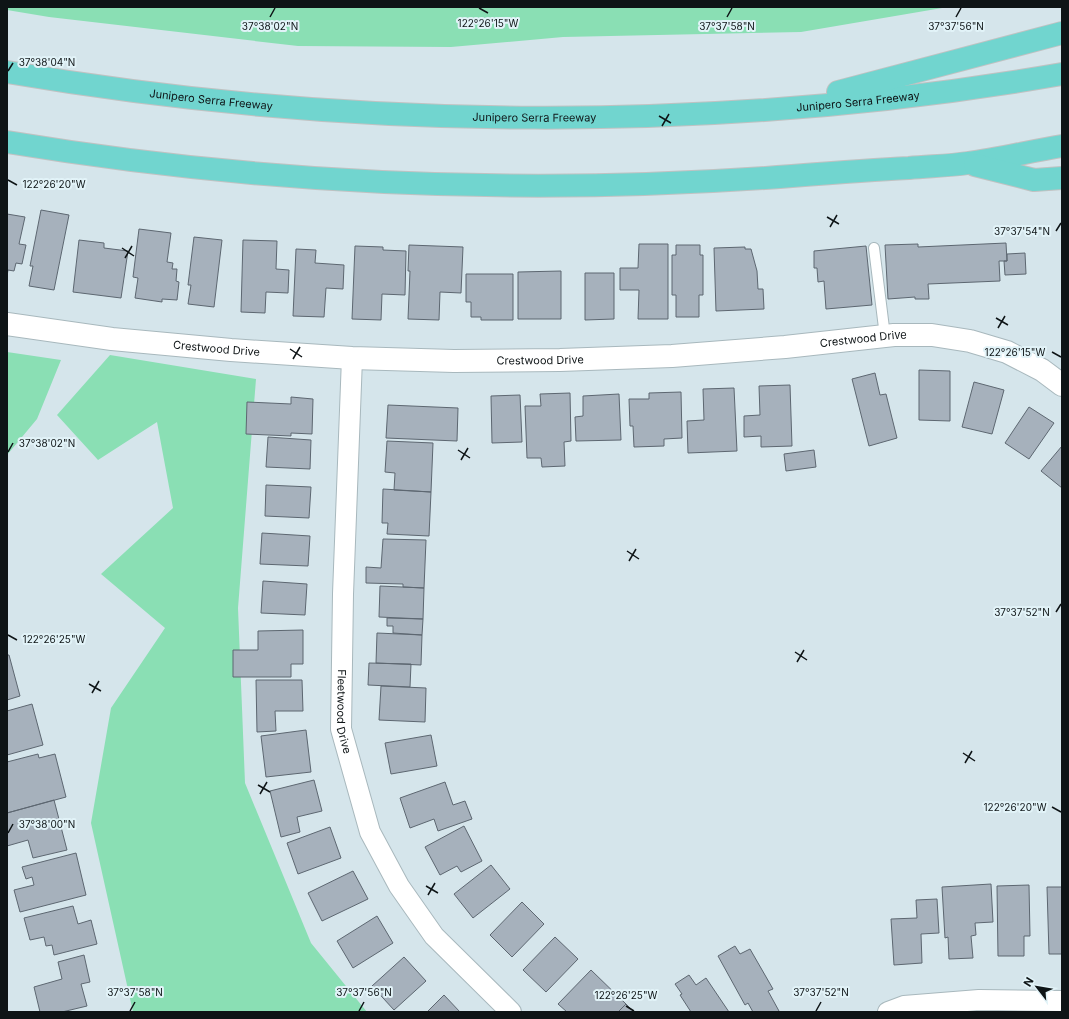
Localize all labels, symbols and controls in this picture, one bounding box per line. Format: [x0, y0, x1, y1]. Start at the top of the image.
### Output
text: 122°26'15"W [458, 17, 519, 29]
text: 37°38'02"N [242, 20, 298, 32]
text: 37°37'58"N [699, 20, 755, 32]
text: 37°37'56"N [928, 20, 984, 32]
text: 37°38'04"N [19, 56, 75, 68]
street label: Junipero Serra Freeway [149, 86, 273, 113]
street label: Junipero Serra Freeway [796, 88, 920, 115]
street label: Junipero Serra Freeway [472, 110, 597, 125]
text: 122°26'20"W [22, 178, 86, 190]
text: 37°37'54"N [994, 225, 1050, 237]
street label: Crestwood Drive [819, 328, 907, 350]
street label: Crestwood Drive [172, 338, 260, 359]
text: 122°26'15"W [985, 346, 1046, 358]
street label: Crestwood Drive [496, 352, 584, 368]
text: 37°38'02"N [19, 437, 75, 449]
text: 37°37'52"N [994, 606, 1050, 618]
text: 122°26'25"W [23, 633, 86, 645]
street label: Fleetwood Drive [334, 669, 355, 755]
text: 122°26'20"W [983, 801, 1047, 813]
text: 37°38'00"N [19, 818, 75, 830]
north arrow [1017, 967, 1057, 1007]
text: N [1020, 975, 1037, 989]
text: 37°37'58"N [107, 986, 163, 998]
text: 37°37'56"N [336, 986, 392, 998]
text: 37°37'52"N [793, 986, 849, 998]
text: 122°26'25"W [595, 989, 658, 1001]

